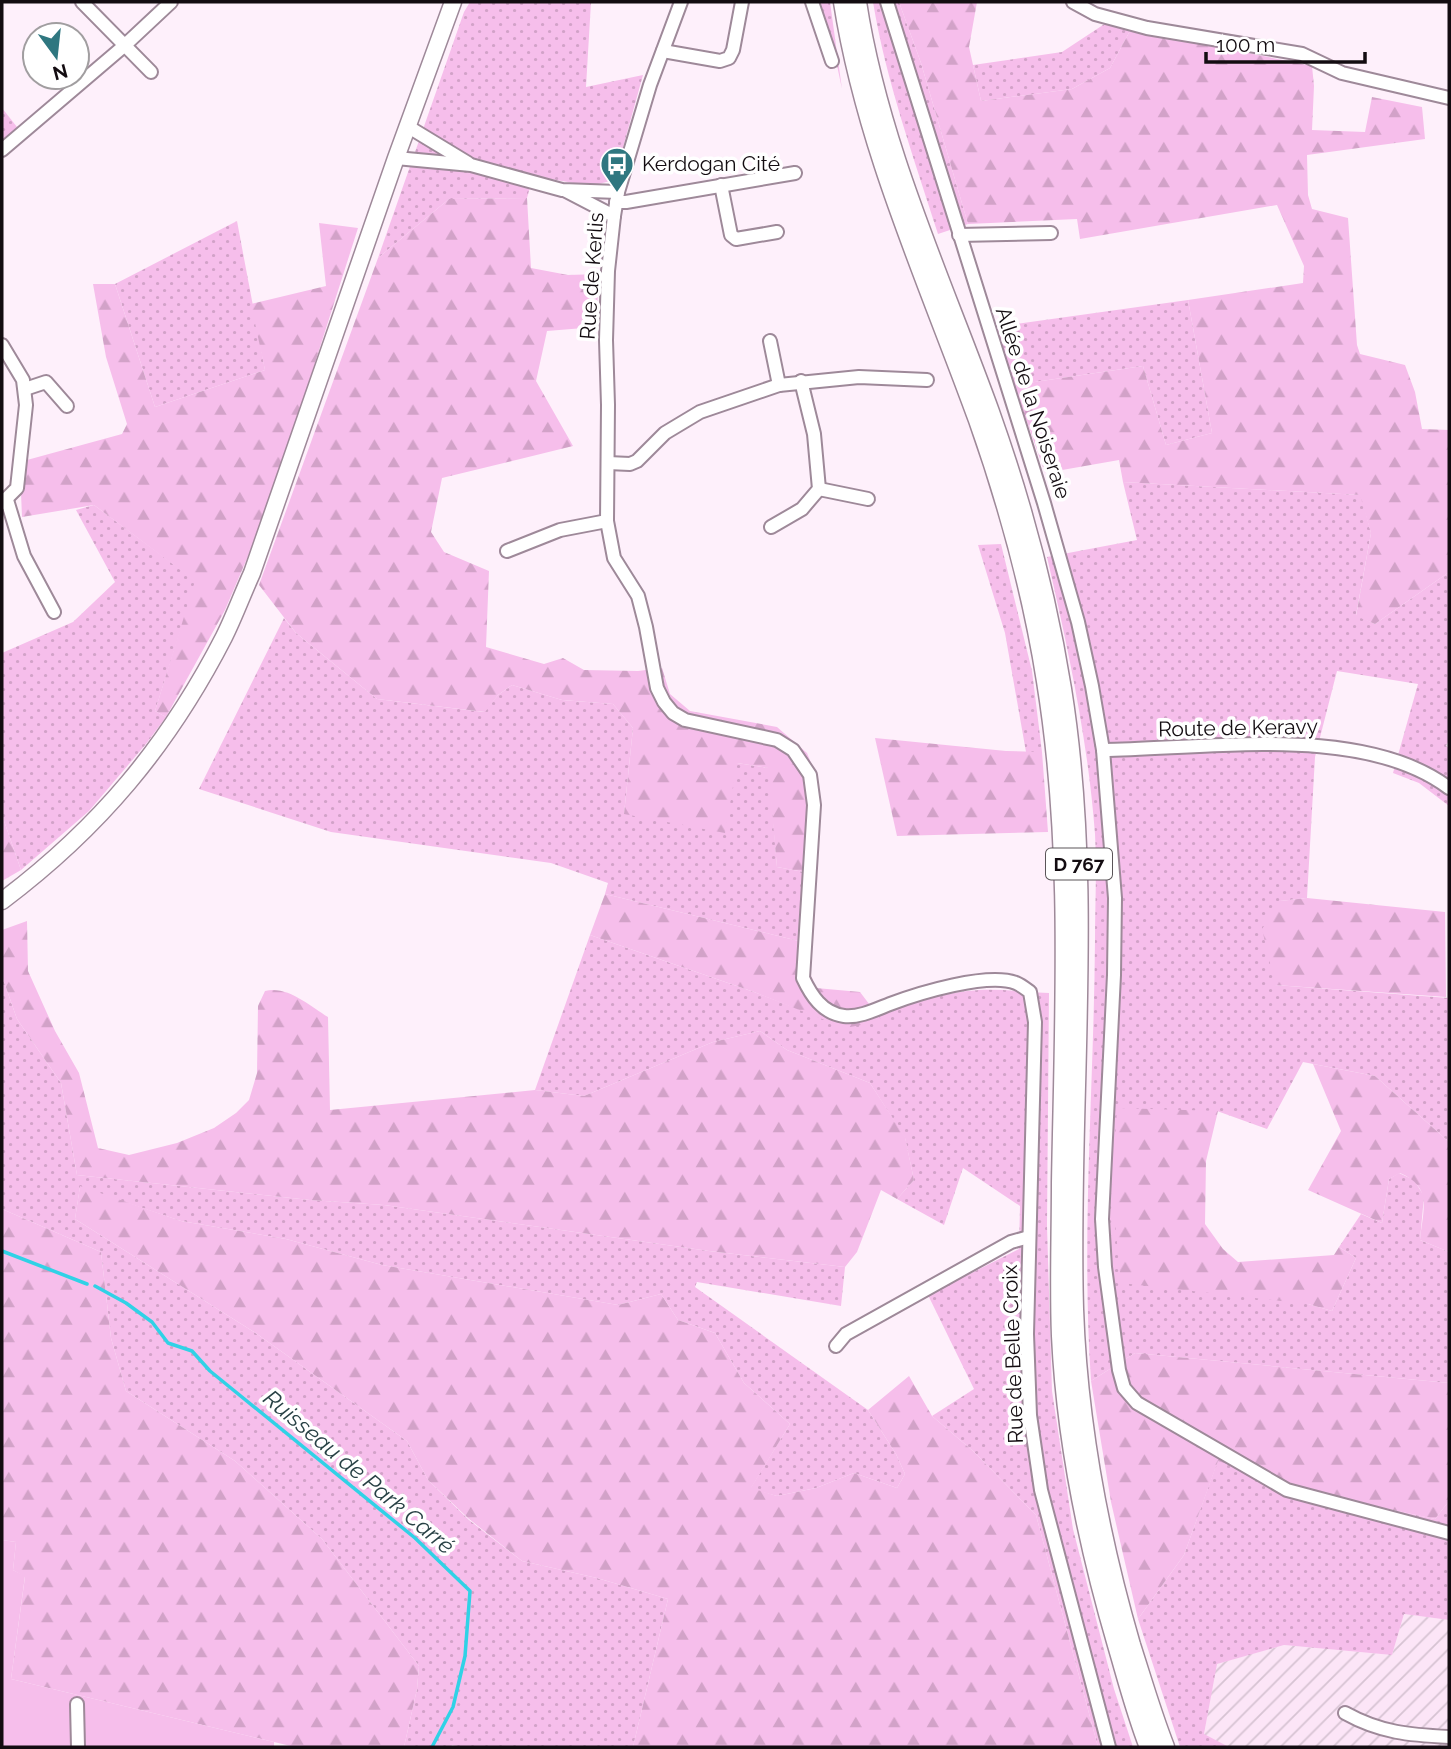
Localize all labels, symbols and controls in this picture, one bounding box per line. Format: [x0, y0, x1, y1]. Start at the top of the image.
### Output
north arrow [21, 21, 91, 91]
scale bar [1206, 21, 1365, 65]
text: 100 m [1216, 32, 1275, 57]
text: N [51, 60, 70, 85]
bus stop icon: Kerdogan Cité [598, 145, 636, 194]
place label: Kerdogan Cité [642, 151, 780, 176]
street label: Rue de Kerlis [575, 212, 608, 340]
street label: Allée de la Noiseraie [991, 304, 1076, 502]
street label: Route de Keravy [1158, 714, 1318, 741]
road number: D 767 [1046, 848, 1112, 880]
street label: Rue de Belle Croix [997, 1264, 1028, 1444]
water label: Ruisseau de Park Carré [259, 1384, 460, 1559]

